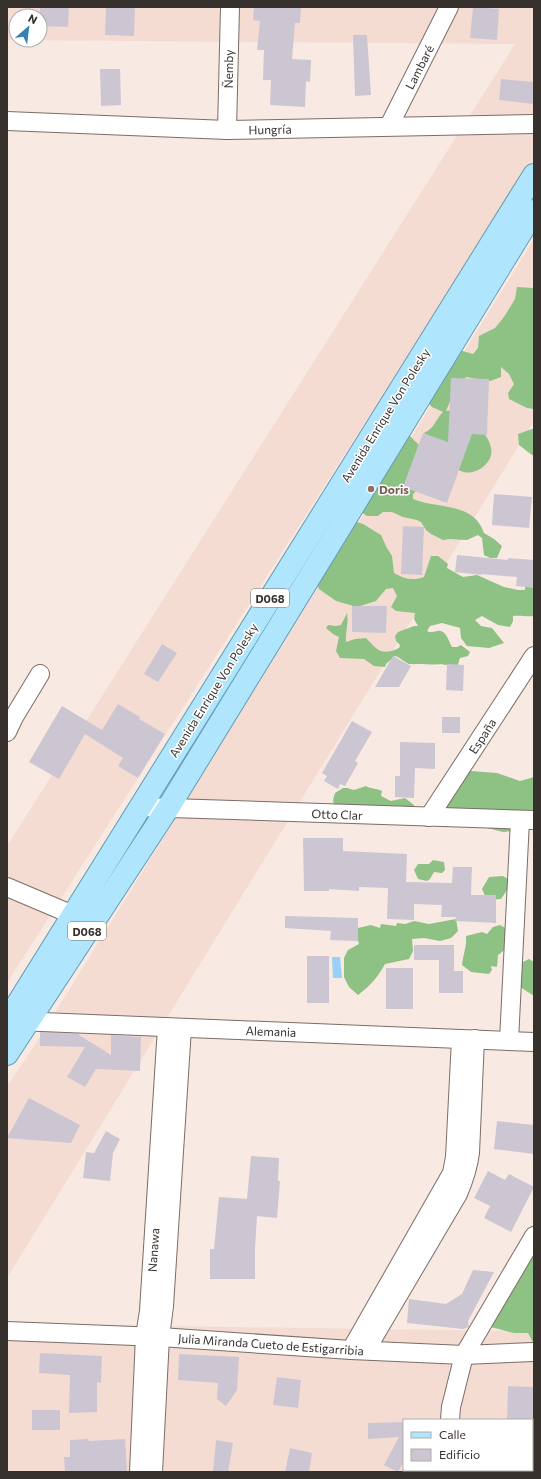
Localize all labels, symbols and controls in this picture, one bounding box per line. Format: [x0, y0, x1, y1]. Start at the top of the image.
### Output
north arrow [8, 8, 48, 48]
text: N [26, 11, 40, 26]
street label: Lambaré [402, 42, 436, 92]
street label: Ñemby [221, 49, 235, 89]
street label: Hungría [248, 122, 292, 136]
street label: Avenida Enrique Von Polesky [338, 345, 432, 485]
place label: Doris [379, 482, 409, 496]
marker: Doris [366, 484, 376, 494]
road number: D068 [251, 589, 289, 607]
street label: Avenida Enrique Von Polesky [166, 620, 260, 760]
street label: España [465, 716, 499, 756]
street label: Otto Clar [311, 806, 363, 822]
road number: D068 [68, 922, 106, 940]
street label: Alemania [245, 1023, 297, 1039]
street label: Nanawa [144, 1228, 162, 1272]
street label: Julia Miranda Cueto de Estigarribia [178, 1331, 364, 1358]
legend [403, 1419, 533, 1471]
text: Calle [439, 1427, 466, 1441]
text: Edificio [439, 1447, 480, 1461]

